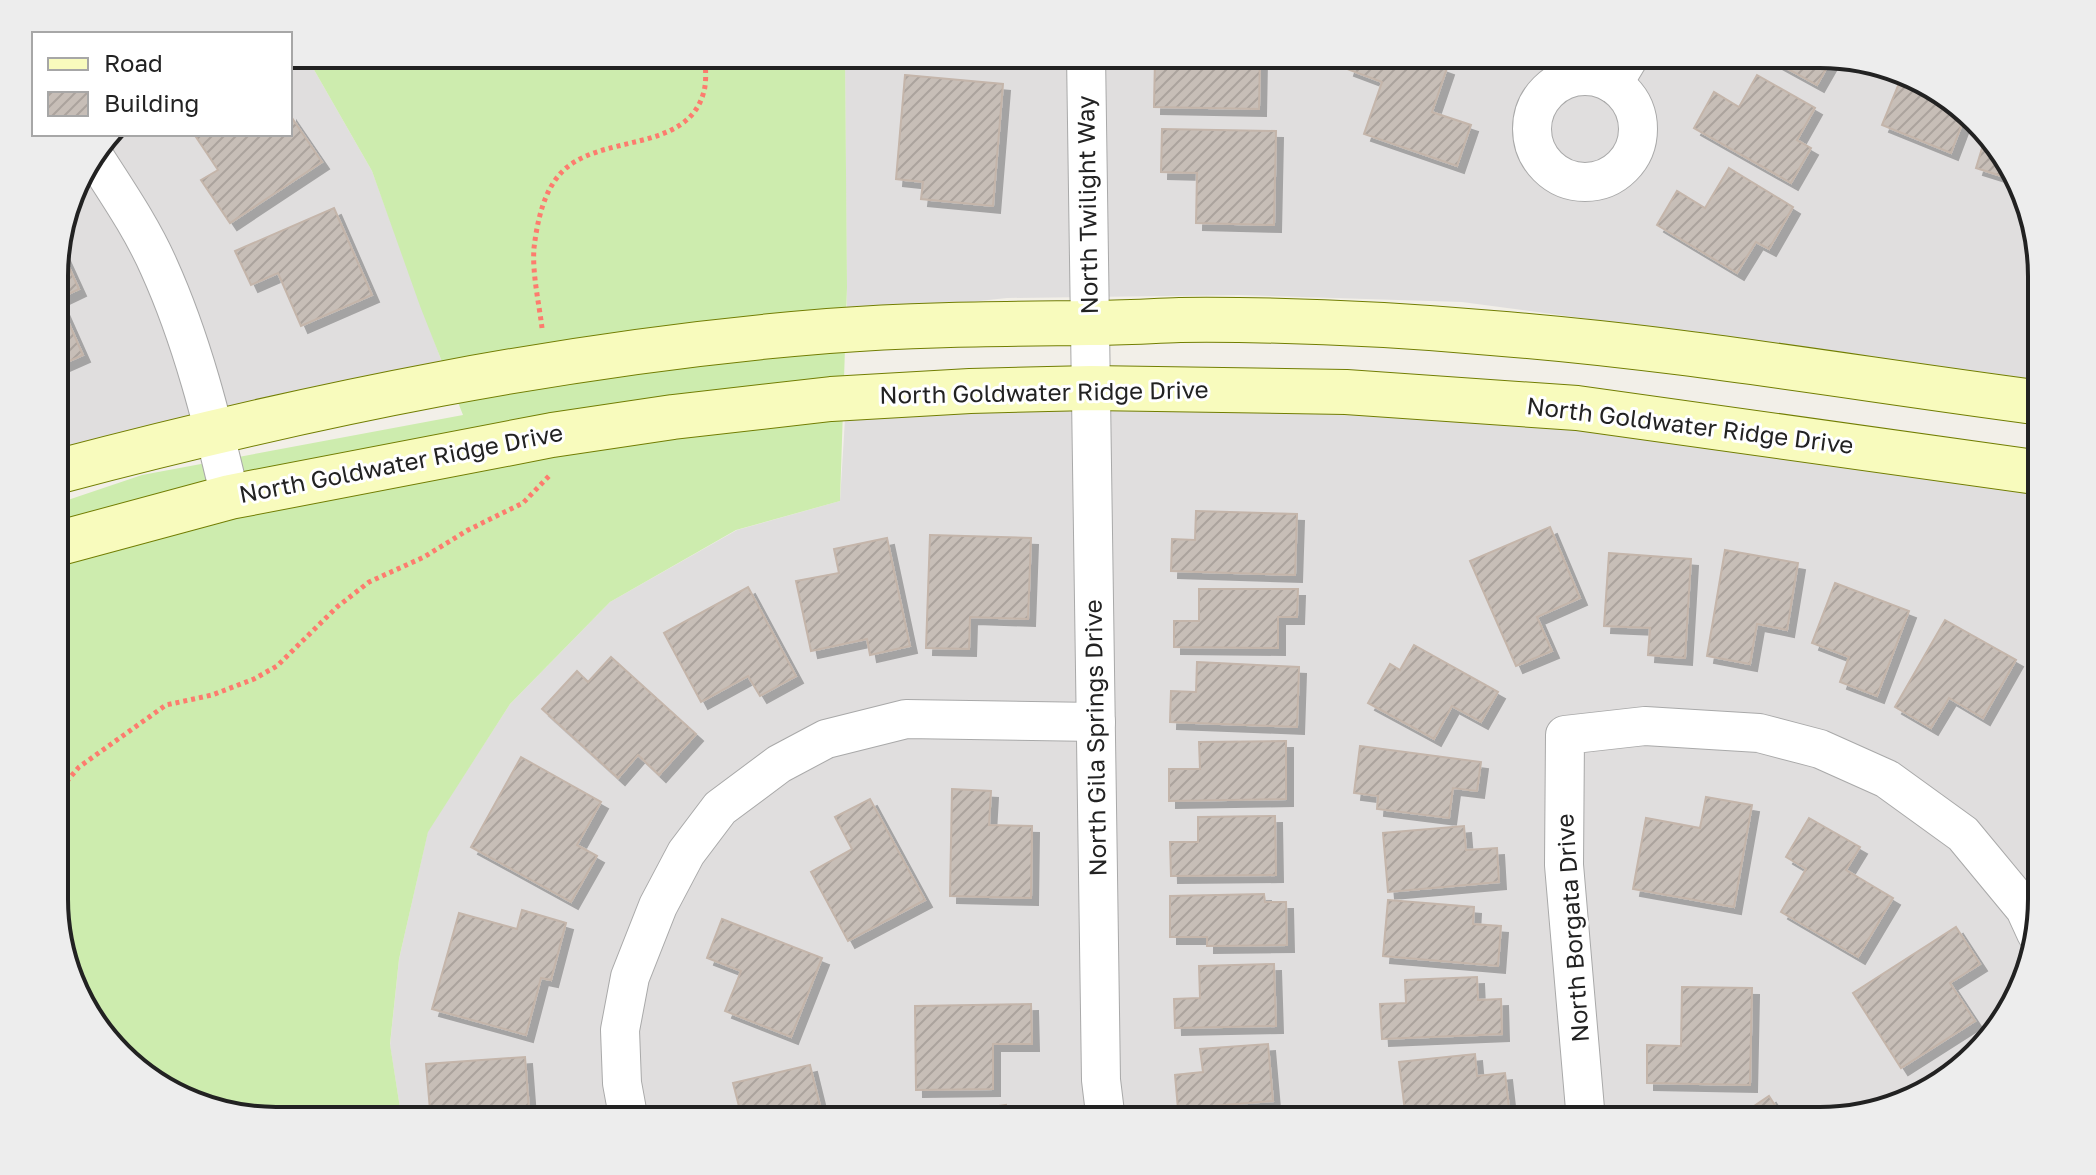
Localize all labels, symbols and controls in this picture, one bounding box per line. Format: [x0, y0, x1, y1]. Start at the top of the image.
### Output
legend [32, 32, 292, 136]
text: Road [104, 48, 163, 77]
text: Building [104, 88, 199, 117]
street label: North Twilight Way [1070, 95, 1103, 315]
street label: North Goldwater Ridge Drive [879, 374, 1209, 409]
street label: North Goldwater Ridge Drive [1525, 390, 1855, 459]
street label: North Goldwater Ridge Drive [236, 417, 565, 508]
street label: North Gila Springs Drive [1078, 599, 1111, 877]
street label: North Borgata Drive [1549, 813, 1594, 1043]

